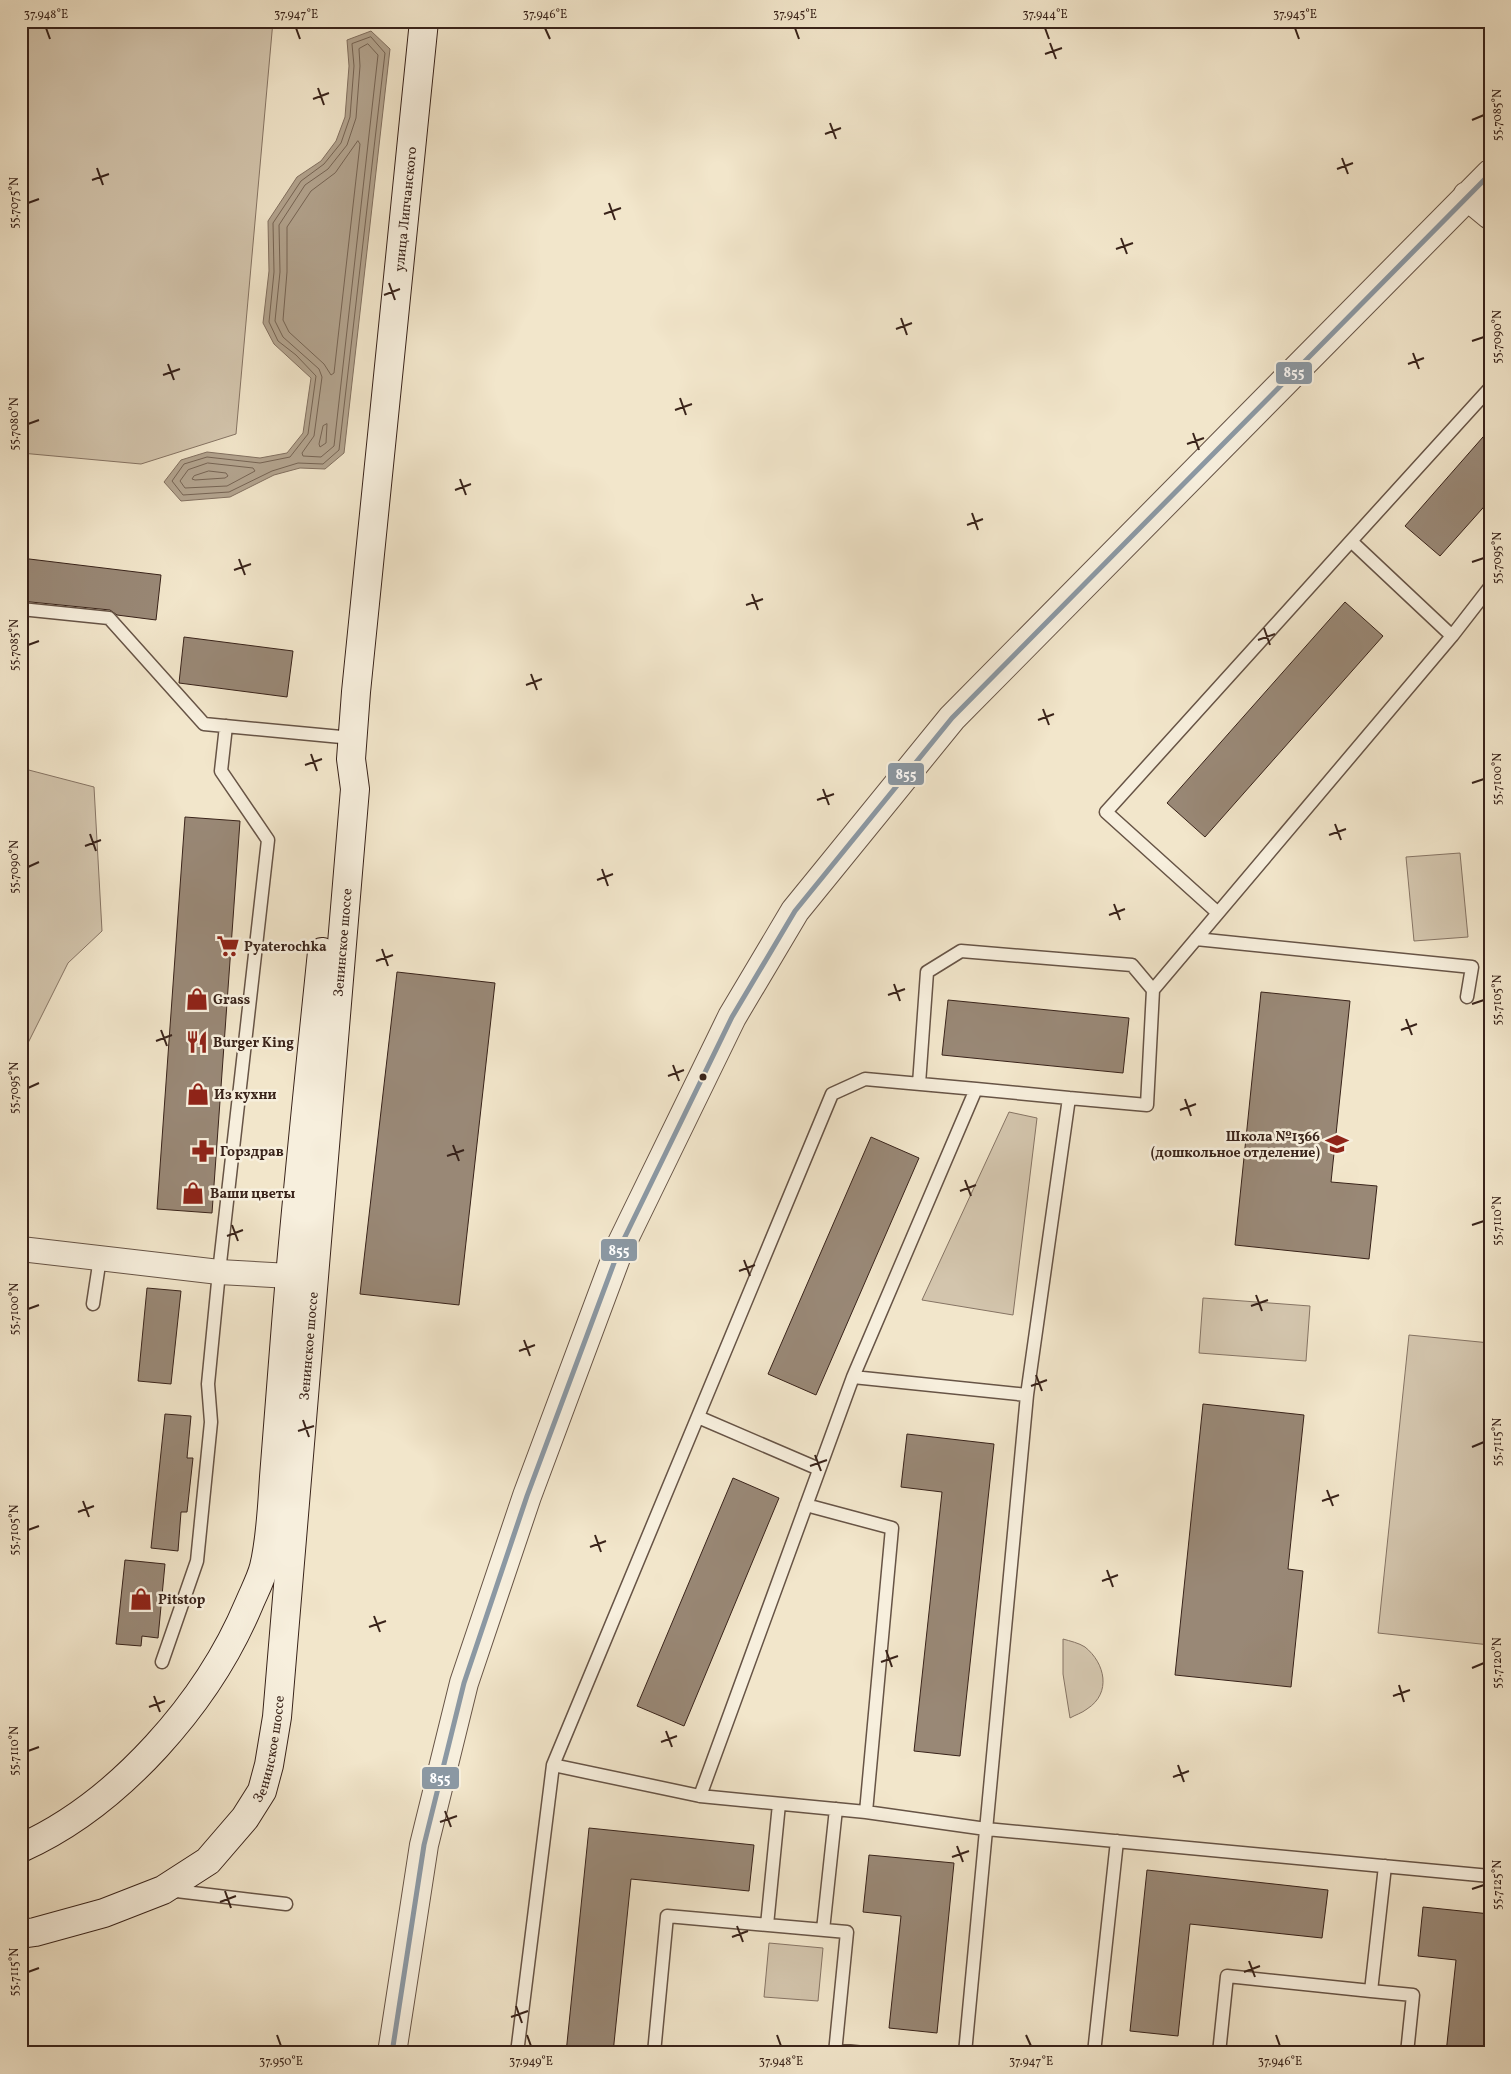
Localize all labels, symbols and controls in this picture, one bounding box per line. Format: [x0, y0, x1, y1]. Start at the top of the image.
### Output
text: 37.948°E [24, 7, 68, 23]
text: 37.947°E [274, 7, 318, 23]
text: 37.946°E [523, 7, 567, 23]
text: 37.945°E [773, 7, 817, 23]
text: 37.944°E [1022, 7, 1068, 23]
text: 37.943°E [1273, 7, 1317, 23]
text: 55.7085°N [1490, 89, 1506, 141]
street label: улица Липчанского [391, 146, 422, 273]
text: 55.7075°N [7, 177, 23, 229]
text: 55.7090°N [1490, 310, 1506, 364]
line badge: 855 [1275, 361, 1313, 385]
text: 855 [1284, 364, 1305, 383]
text: 55.7080°N [7, 397, 23, 451]
text: 55.7095°N [1490, 532, 1506, 584]
text: 55.7085°N [7, 619, 23, 671]
text: 55.7100°N [1490, 753, 1506, 805]
line badge: 855 [887, 762, 925, 786]
text: 855 [896, 766, 917, 785]
text: 55.7090°N [7, 840, 23, 894]
street label: Зенинское шоссе [330, 887, 358, 998]
supermarket icon: Pyaterochka [215, 933, 241, 959]
place label: Pyaterochka [244, 938, 327, 957]
text: 55.7105°N [1490, 974, 1506, 1025]
shop icon: Grass [184, 986, 210, 1012]
place label: Grass [213, 991, 250, 1010]
restaurant icon: Burger King [184, 1029, 210, 1055]
place label: Burger King [213, 1034, 294, 1053]
text: 55.7095°N [7, 1062, 23, 1114]
unlabelled marker [698, 1072, 708, 1082]
shop icon: Из кухни [185, 1081, 211, 1107]
place label: Из кухни [214, 1086, 277, 1105]
place label: Школа №1366 (дошкольное отделение) [1151, 1128, 1320, 1163]
school or university icon: Школа №1366 (дошкольное отделение) [1324, 1131, 1350, 1157]
pharmacy icon: Горздрав [190, 1138, 216, 1164]
place label: Горздрав [220, 1143, 284, 1162]
shop icon: Ваши цветы [180, 1180, 206, 1206]
place label: Ваши цветы [210, 1185, 296, 1204]
text: 55.7110°N [1490, 1196, 1506, 1246]
line badge: 855 [600, 1238, 638, 1262]
text: 855 [609, 1242, 630, 1261]
text: 55.7100°N [7, 1283, 23, 1335]
street label: Зенинское шоссе [296, 1291, 324, 1401]
text: 55.7115°N [1490, 1418, 1506, 1466]
text: 55.7105°N [7, 1504, 23, 1555]
shop icon: Pitstop [128, 1586, 154, 1612]
place label: Pitstop [158, 1591, 206, 1610]
text: 55.7120°N [1490, 1637, 1506, 1689]
street label: Зенинское шоссе [249, 1694, 290, 1807]
text: 55.7110°N [7, 1726, 23, 1776]
line badge: 855 [421, 1766, 460, 1790]
text: 855 [430, 1770, 451, 1789]
text: 55.7125°N [1490, 1860, 1506, 1910]
text: 55.7115°N [7, 1948, 23, 1996]
text: 37.950°E [259, 2054, 303, 2070]
text: 37.949°E [509, 2054, 553, 2070]
text: 37.948°E [759, 2054, 803, 2070]
text: 37.947°E [1009, 2054, 1053, 2070]
text: 37.946°E [1258, 2054, 1302, 2070]

